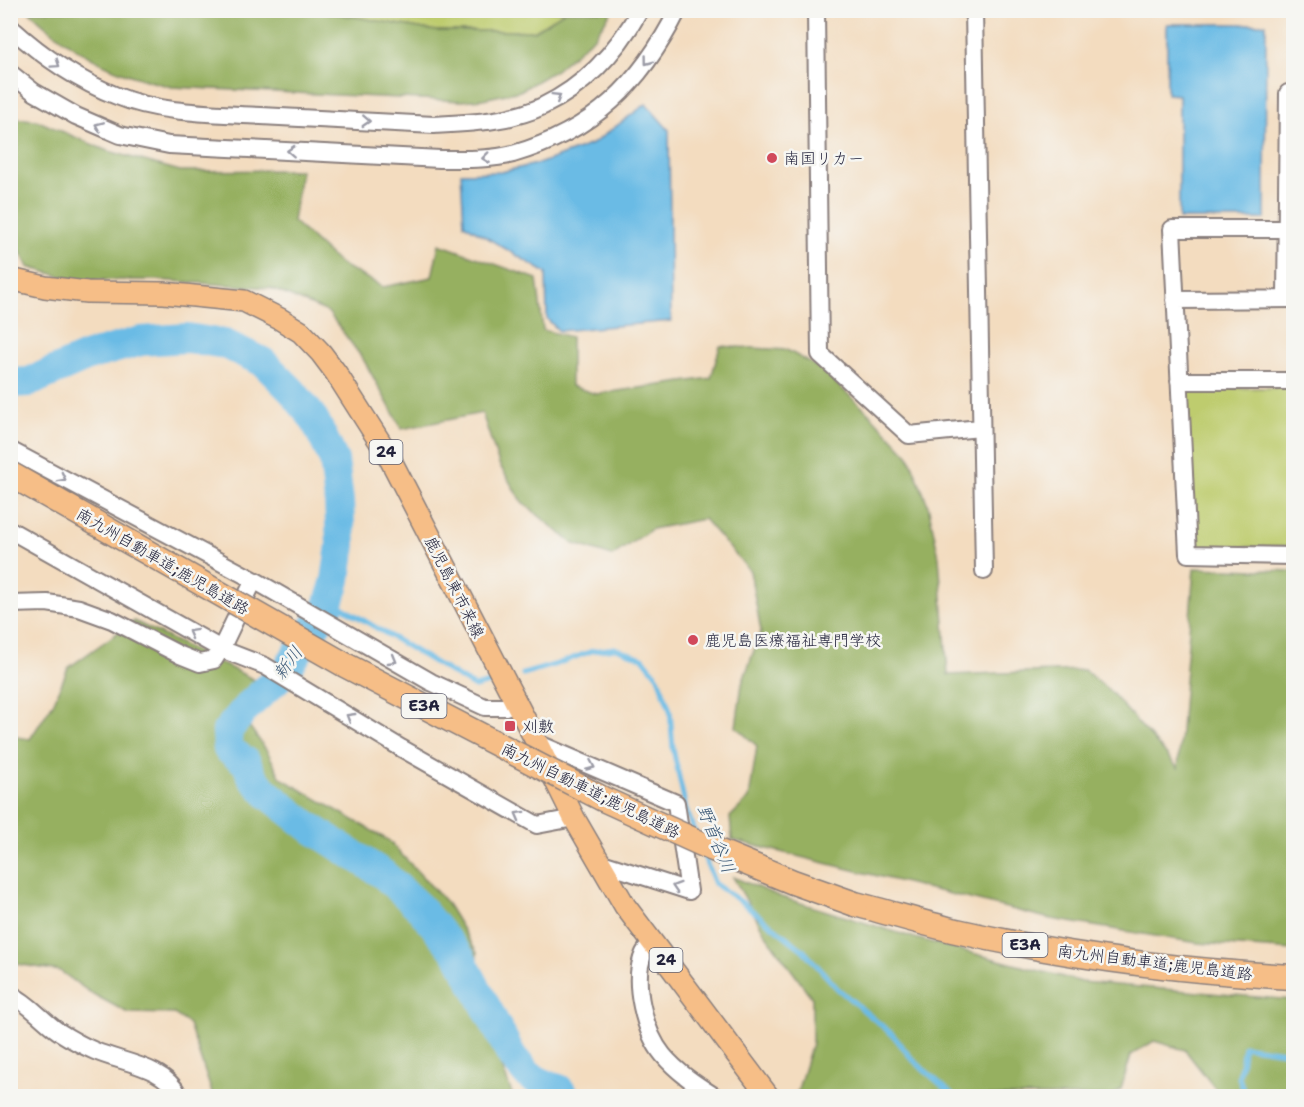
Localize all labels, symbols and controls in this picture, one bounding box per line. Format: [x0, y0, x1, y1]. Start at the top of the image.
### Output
one-way arrow [645, 54, 656, 65]
one-way arrow [50, 56, 60, 68]
one-way arrow [551, 93, 561, 105]
one-way arrow [362, 115, 371, 128]
one-way arrow [94, 121, 105, 133]
one-way arrow [286, 145, 295, 158]
place label: 南国リカー [784, 148, 864, 169]
one-way arrow [481, 151, 490, 163]
marker: 南国リカー [765, 151, 779, 165]
road number: 24 [370, 440, 402, 464]
one-way arrow [56, 471, 66, 482]
street label: 南九州自動車道;鹿児島道路 [72, 503, 253, 620]
street label: 鹿児島東市来線 [420, 533, 489, 642]
one-way arrow [188, 629, 199, 641]
place label: 鹿児島医療福祉専門学校 [705, 630, 881, 651]
marker: 鹿児島医療福祉専門学校 [686, 633, 700, 647]
water label: 新川 [268, 641, 308, 685]
one-way arrow [387, 653, 397, 665]
road number: E3A [402, 694, 446, 718]
one-way arrow [346, 713, 356, 725]
place label: 刈敷 [522, 716, 554, 737]
marker: 刈敷 [503, 719, 517, 733]
street label: 南九州自動車道;鹿児島道路 [498, 738, 684, 843]
one-way arrow [585, 759, 596, 771]
water label: 野首谷川 [691, 801, 741, 877]
one-way arrow [515, 811, 525, 822]
one-way arrow [671, 882, 682, 894]
road number: E3A [1002, 933, 1048, 957]
street label: 南九州自動車道;鹿児島道路 [1056, 940, 1254, 985]
road number: 24 [650, 948, 682, 972]

